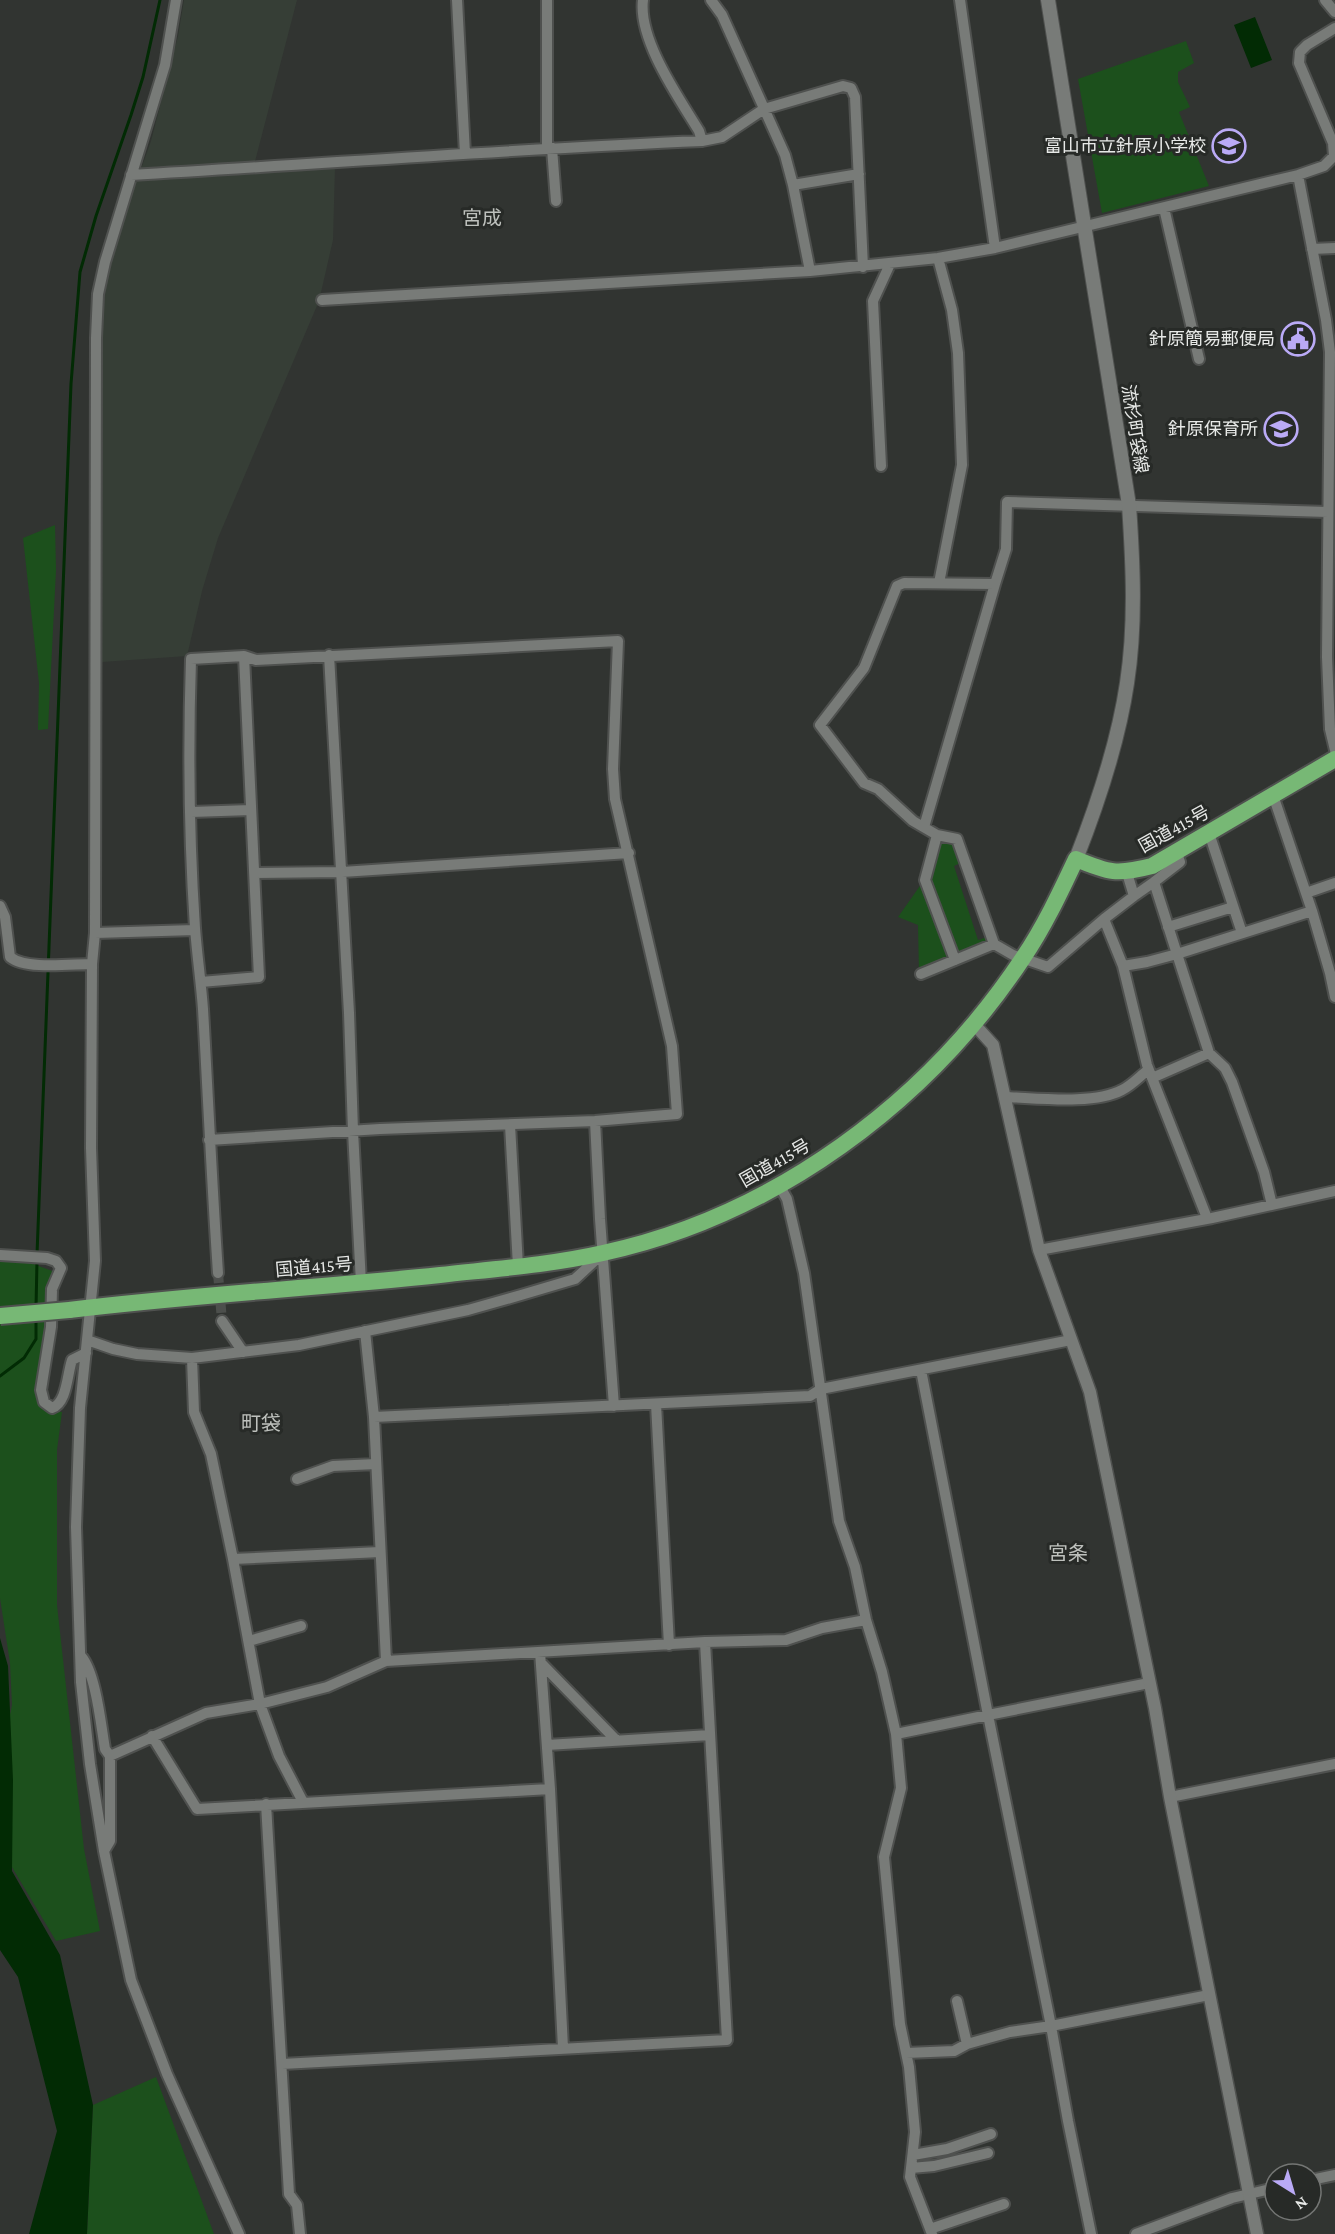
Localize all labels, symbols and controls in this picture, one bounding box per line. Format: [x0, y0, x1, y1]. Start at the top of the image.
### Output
school or university icon: 富山市立針原小学校 [1211, 128, 1247, 164]
place label: 富山市立針原小学校 [1044, 136, 1206, 156]
district label: 宮成 [462, 207, 502, 229]
public building icon: 針原簡易郵便局 [1280, 321, 1316, 357]
place label: 針原簡易郵便局 [1149, 329, 1275, 349]
street label: 流杉町袋線 [1118, 383, 1152, 475]
school or university icon: 針原保育所 [1263, 411, 1299, 447]
place label: 針原保育所 [1168, 419, 1258, 439]
street label: 国道415号 [1135, 801, 1213, 857]
street label: 国道415号 [736, 1135, 814, 1191]
street label: 国道415号 [274, 1254, 354, 1280]
district label: 町袋 [241, 1412, 281, 1434]
district label: 宮条 [1048, 1542, 1088, 1564]
north arrow [1263, 2162, 1323, 2222]
text: N [1292, 2194, 1311, 2214]

